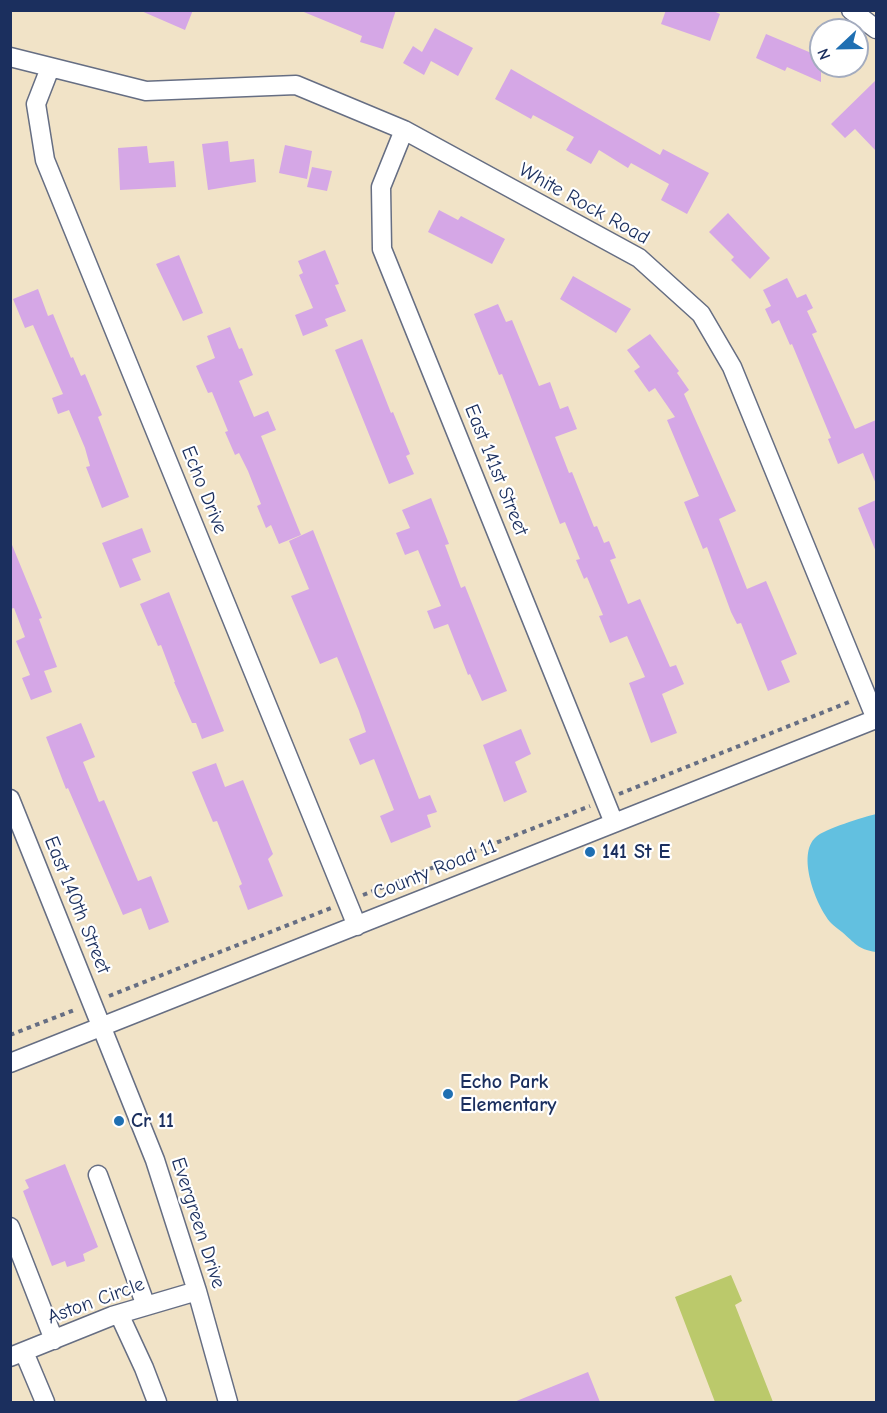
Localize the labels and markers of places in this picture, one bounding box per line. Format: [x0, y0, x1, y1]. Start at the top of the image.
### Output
place label: 141 St E [602, 840, 670, 864]
marker: 141 St E [583, 845, 597, 859]
place label: Echo Park Elementary [460, 1070, 556, 1117]
marker: Echo Park Elementary [441, 1087, 455, 1101]
place label: Cr 11 [131, 1109, 174, 1133]
marker: Cr 11 [112, 1114, 126, 1128]

